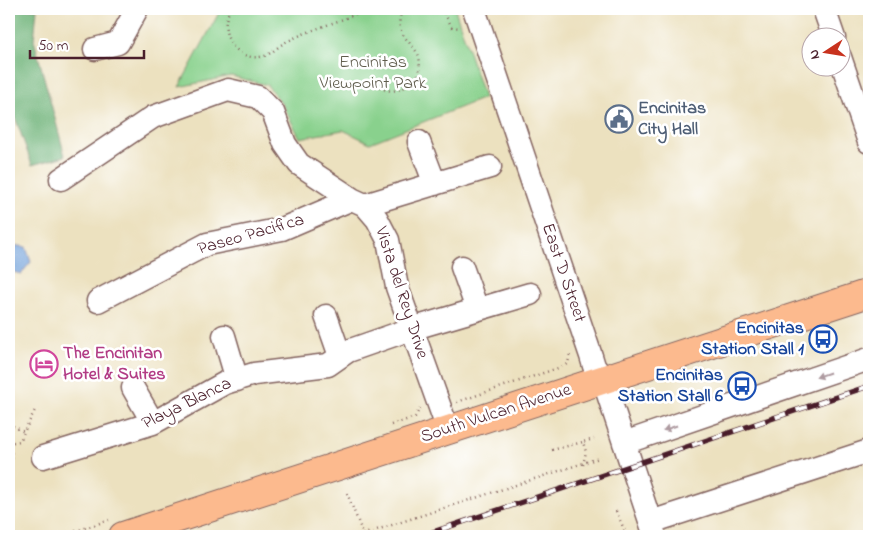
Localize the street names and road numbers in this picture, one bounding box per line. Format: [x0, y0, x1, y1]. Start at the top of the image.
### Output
street label: Paseo Pacifica [195, 207, 307, 263]
street label: East D Street [534, 220, 592, 326]
street label: Vista del Rey Drive [367, 222, 435, 363]
street label: Playa Blanca [138, 371, 236, 437]
street label: South Vulcan Avenue [417, 377, 576, 451]

